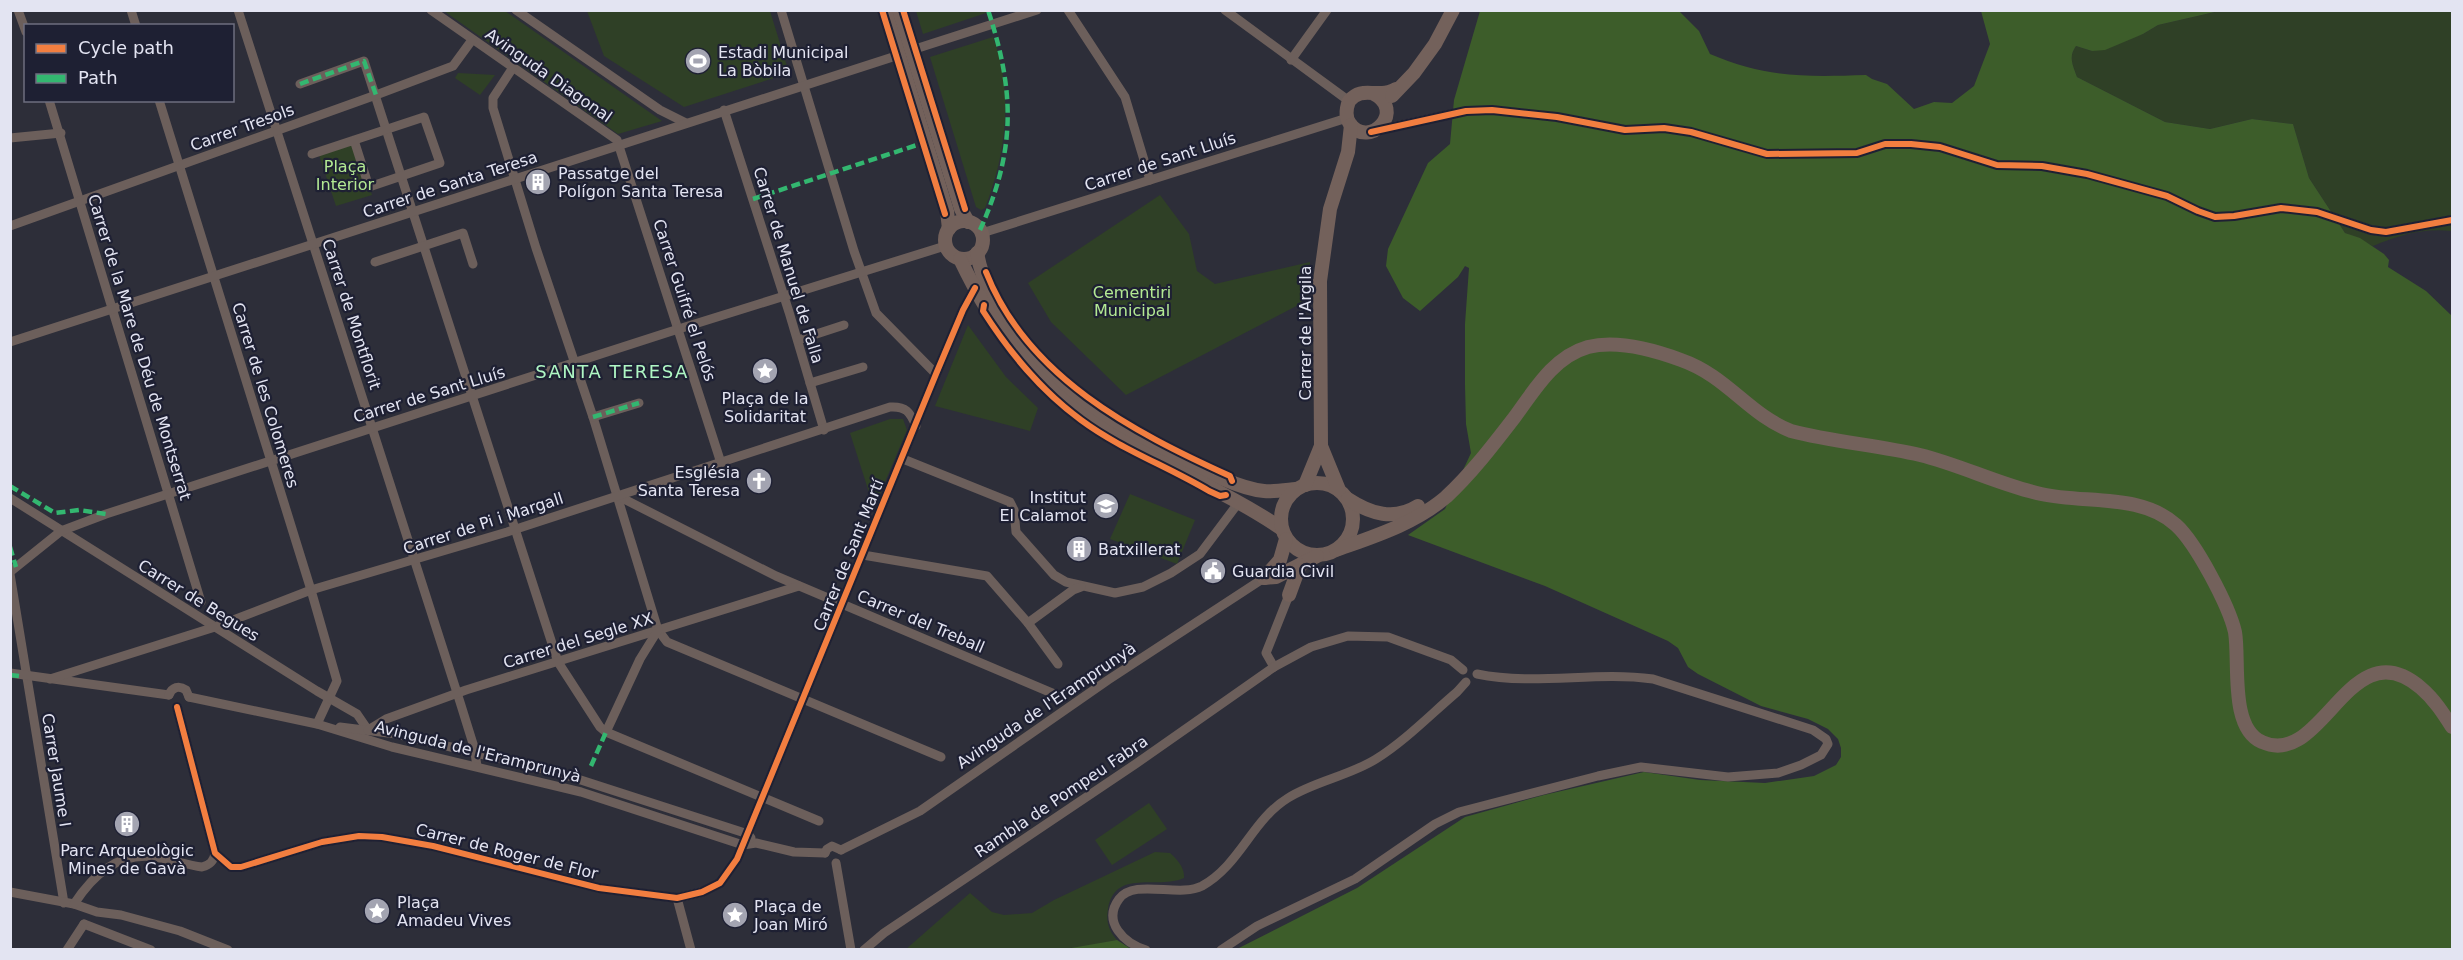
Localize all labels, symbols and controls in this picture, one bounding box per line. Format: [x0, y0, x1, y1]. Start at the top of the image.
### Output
legend [24, 24, 234, 102]
street label: Avinguda Diagonal [482, 25, 616, 126]
text: Cycle path [78, 37, 174, 58]
place label: Estadi Municipal La Bòbila [718, 43, 848, 80]
sports icon: Estadi Municipal La Bòbila [683, 46, 713, 76]
text: Path [78, 67, 118, 88]
street label: Carrer Tresols [188, 100, 297, 155]
street label: Carrer de Sant Lluís [1082, 128, 1238, 195]
street label: Carrer de Santa Teresa [360, 147, 540, 222]
park label: Plaça Interior [316, 157, 375, 194]
place label: Passatge del Polígon Santa Teresa [558, 164, 723, 201]
street label: Carrer de Manuel de Falla [750, 164, 828, 366]
building icon: Passatge del Polígon Santa Teresa [523, 167, 553, 197]
street label: Carrer de la Mare de Déu de Montserrat [84, 192, 195, 502]
street label: Carrer Guifré el Pelós [649, 217, 720, 384]
street label: Carrer de Montflorit [318, 236, 385, 392]
street label: Carrer de l'Argila [1296, 265, 1315, 401]
park label: Cementiri Municipal [1093, 283, 1171, 320]
street label: Carrer de les Colomeres [228, 300, 303, 490]
place icon: Plaça de la Solidaritat [750, 356, 780, 386]
district label: SANTA TERESA [535, 361, 689, 382]
street label: Carrer de Sant Lluís [351, 362, 507, 427]
place label: Plaça de la Solidaritat [722, 389, 808, 426]
place label: Església Santa Teresa [638, 463, 740, 500]
church icon: Església Santa Teresa [744, 466, 774, 496]
street label: Carrer de Sant Martí [809, 476, 888, 634]
place label: Institut El Calamot [999, 488, 1086, 525]
street label: Carrer de Pi i Margall [401, 489, 566, 558]
school or university icon: Institut El Calamot [1091, 491, 1121, 521]
building icon: Batxillerat [1064, 534, 1094, 564]
place label: Batxillerat [1098, 540, 1180, 559]
street label: Carrer de Begues [135, 555, 263, 645]
public building icon: Guardia Civil [1198, 556, 1228, 586]
place label: Guardia Civil [1232, 562, 1334, 581]
street label: Carrer del Treball [854, 586, 988, 657]
street label: Carrer del Segle XX [501, 609, 656, 672]
street label: Avinguda de l'Eramprunyà [953, 638, 1139, 772]
street label: Carrer Jaume I [38, 712, 75, 828]
street label: Avinguda de l'Eramprunyà [373, 717, 583, 786]
street label: Rambla de Pompeu Fabra [971, 731, 1151, 861]
building icon: Parc Arqueològic Mines de Gavà [112, 809, 142, 839]
street label: Carrer de Roger de Flor [414, 820, 600, 883]
place label: Parc Arqueològic Mines de Gavà [60, 841, 194, 878]
place label: Plaça Amadeu Vives [397, 893, 511, 930]
place icon: Plaça Amadeu Vives [362, 896, 392, 926]
place label: Plaça de Joan Miró [753, 897, 828, 934]
place icon: Plaça de Joan Miró [720, 900, 750, 930]

